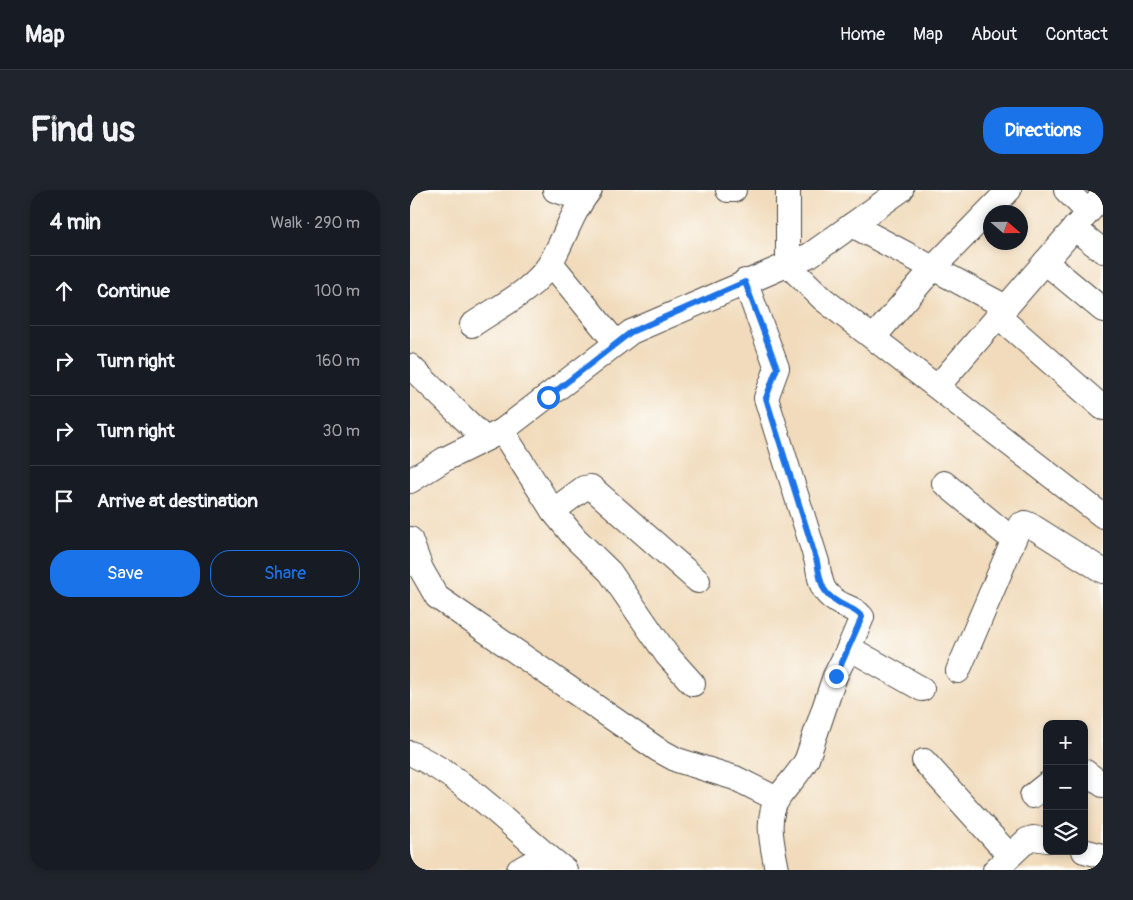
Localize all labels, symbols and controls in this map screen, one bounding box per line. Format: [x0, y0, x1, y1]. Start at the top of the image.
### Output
text: Map [25, 20, 65, 49]
text: Home [840, 23, 885, 46]
text: Map [913, 23, 943, 46]
text: About [971, 23, 1017, 46]
text: Contact [1045, 23, 1108, 46]
button: Directions [983, 107, 1103, 154]
text: Find us [30, 108, 135, 152]
north arrow [983, 205, 1028, 250]
text: 4 min [50, 209, 101, 236]
text: Walk · 290 m [271, 213, 360, 233]
icon: ahead [50, 277, 78, 305]
text: Continue [97, 279, 170, 303]
text: 100 m [314, 281, 360, 301]
icon: right [50, 347, 78, 375]
text: Turn right [97, 349, 175, 373]
text: 160 m [316, 351, 360, 371]
route start [537, 386, 560, 409]
icon: right [50, 417, 78, 445]
text: Turn right [97, 419, 175, 443]
text: 30 m [322, 421, 360, 441]
icon: arrive [50, 487, 78, 515]
text: Arrive at destination [97, 489, 258, 513]
button: Save [50, 550, 200, 597]
button: Share [210, 550, 360, 597]
route end [825, 665, 848, 688]
map controls [1043, 720, 1088, 855]
button: + [1043, 720, 1088, 765]
button: − [1043, 765, 1088, 810]
button: layers [1043, 810, 1088, 855]

